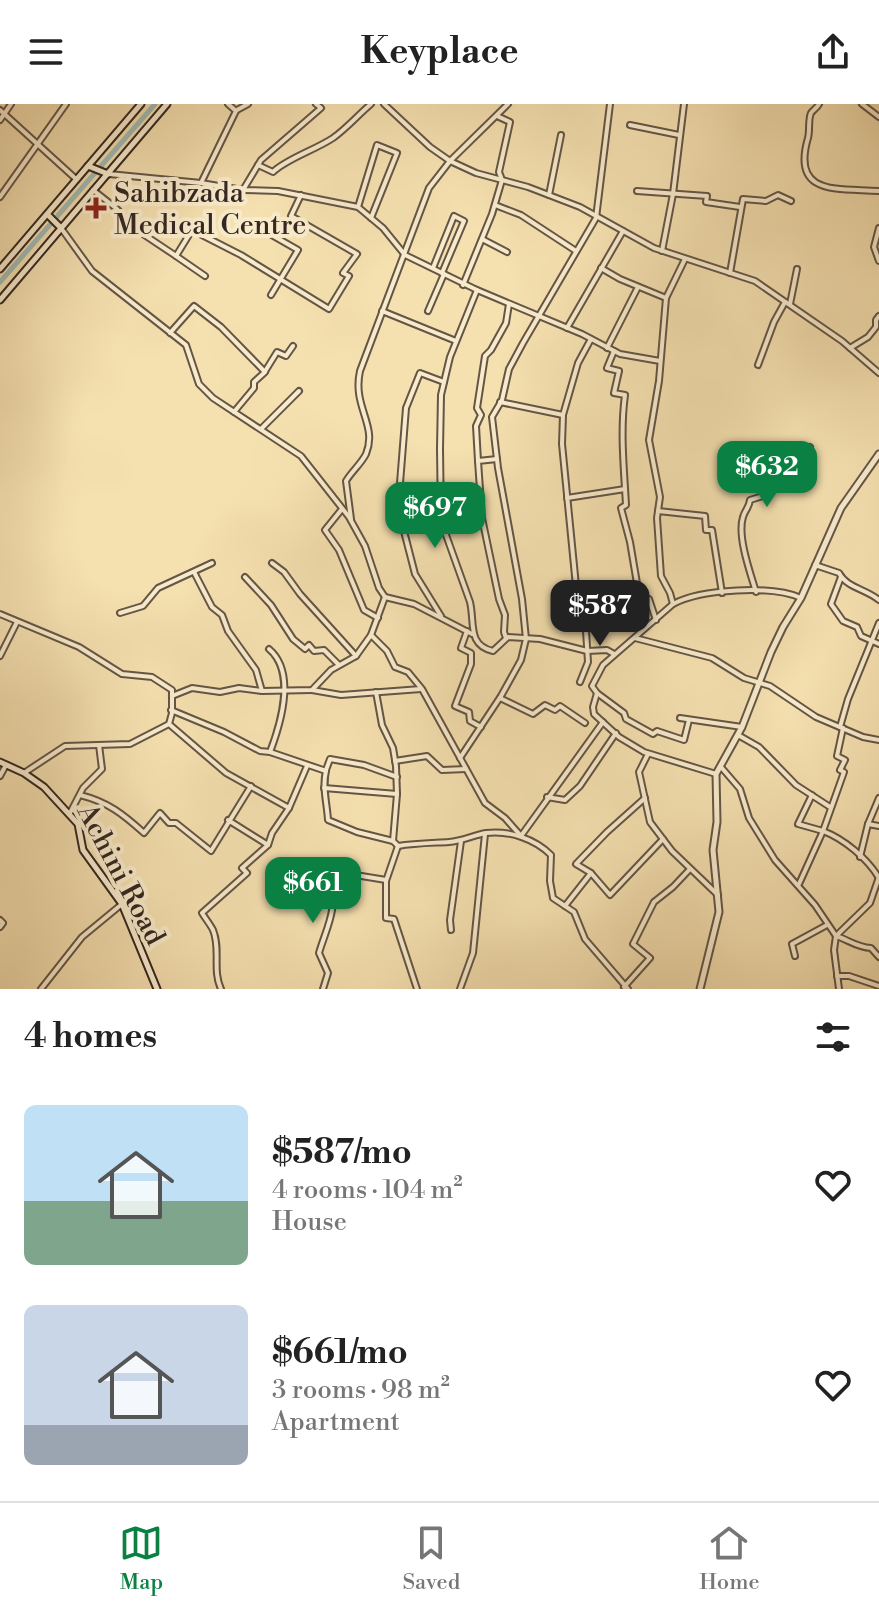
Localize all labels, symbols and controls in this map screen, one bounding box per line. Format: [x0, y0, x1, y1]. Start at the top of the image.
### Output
icon: menu [24, 30, 68, 74]
text: Keyplace [360, 30, 519, 75]
icon: share [811, 30, 855, 74]
place label: Sahibzada Medical Centre [114, 176, 306, 243]
marker: Sahibzada Medical Centre [85, 197, 107, 219]
pin: $632 [720, 441, 814, 509]
text: $632 [735, 451, 799, 483]
pin: $697 [388, 482, 482, 550]
text: $697 [403, 492, 467, 524]
pin: $587 [553, 580, 647, 648]
text: $587 [569, 590, 631, 622]
street label: Achini Road [68, 797, 173, 951]
pin: $661 [266, 857, 360, 925]
text: $661 [283, 867, 343, 899]
icon: filters [811, 1015, 855, 1059]
text: 4 homes [24, 1016, 157, 1058]
text: $587/mo [272, 1132, 412, 1174]
icon: home [88, 1137, 184, 1233]
icon: heart [811, 1163, 855, 1207]
text: 4 rooms · 104 m² [272, 1174, 462, 1206]
text: House [272, 1206, 347, 1238]
text: $661/mo [272, 1332, 408, 1374]
icon: home [88, 1337, 184, 1433]
icon: heart [811, 1363, 855, 1407]
text: 3 rooms · 98 m² [272, 1374, 450, 1406]
text: Apartment [272, 1406, 400, 1438]
tab: Map [119, 1521, 163, 1596]
tab: Saved [402, 1521, 460, 1596]
tab: Home [699, 1521, 760, 1596]

